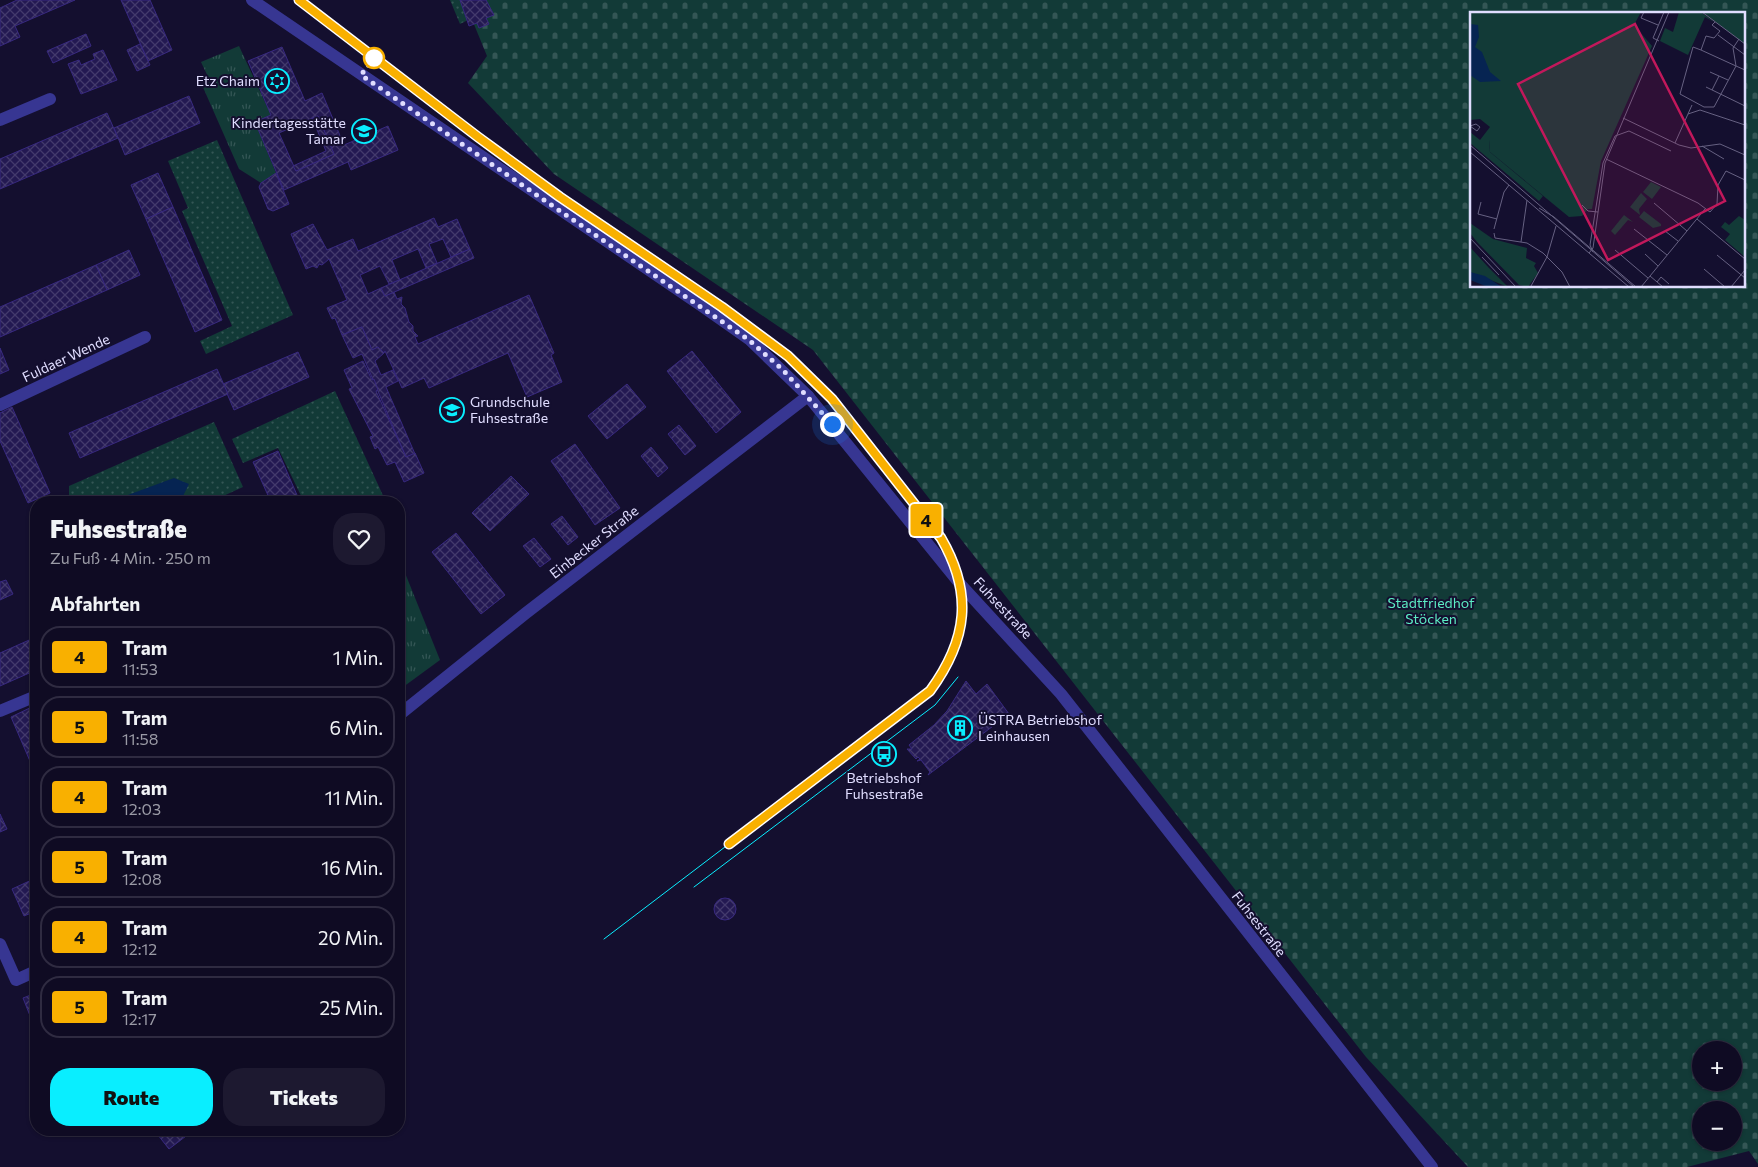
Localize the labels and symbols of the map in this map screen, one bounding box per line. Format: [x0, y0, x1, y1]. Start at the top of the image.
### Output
inset map [1470, 12, 1746, 288]
unlabelled marker [363, 47, 385, 69]
synagogue icon: Etz Chaim [264, 68, 290, 94]
place label: Etz Chaim [196, 72, 260, 89]
place label: Kindertagesstätte Tamar [232, 114, 346, 147]
school or university icon: Kindertagesstätte Tamar [351, 118, 377, 144]
street label: Fuldaer Wende [19, 330, 112, 385]
place label: Grundschule Fuhsestraße [470, 393, 550, 426]
school or university icon: Grundschule Fuhsestraße [439, 397, 465, 423]
your location [820, 412, 845, 437]
street label: Einbecker Straße [546, 502, 641, 582]
line badge: 4 [910, 504, 942, 536]
street label: Fuhsestraße [971, 573, 1036, 642]
park label: Stadtfriedhof Stöcken [1388, 594, 1475, 627]
place label: ÜSTRA Betriebshof Leinhausen [978, 711, 1102, 744]
building icon: ÜSTRA Betriebshof Leinhausen [947, 715, 973, 741]
bus stop icon: Betriebshof Fuhsestraße [871, 741, 897, 767]
place label: Betriebshof Fuhsestraße [845, 769, 923, 802]
street label: Fuhsestraße [1229, 888, 1290, 960]

